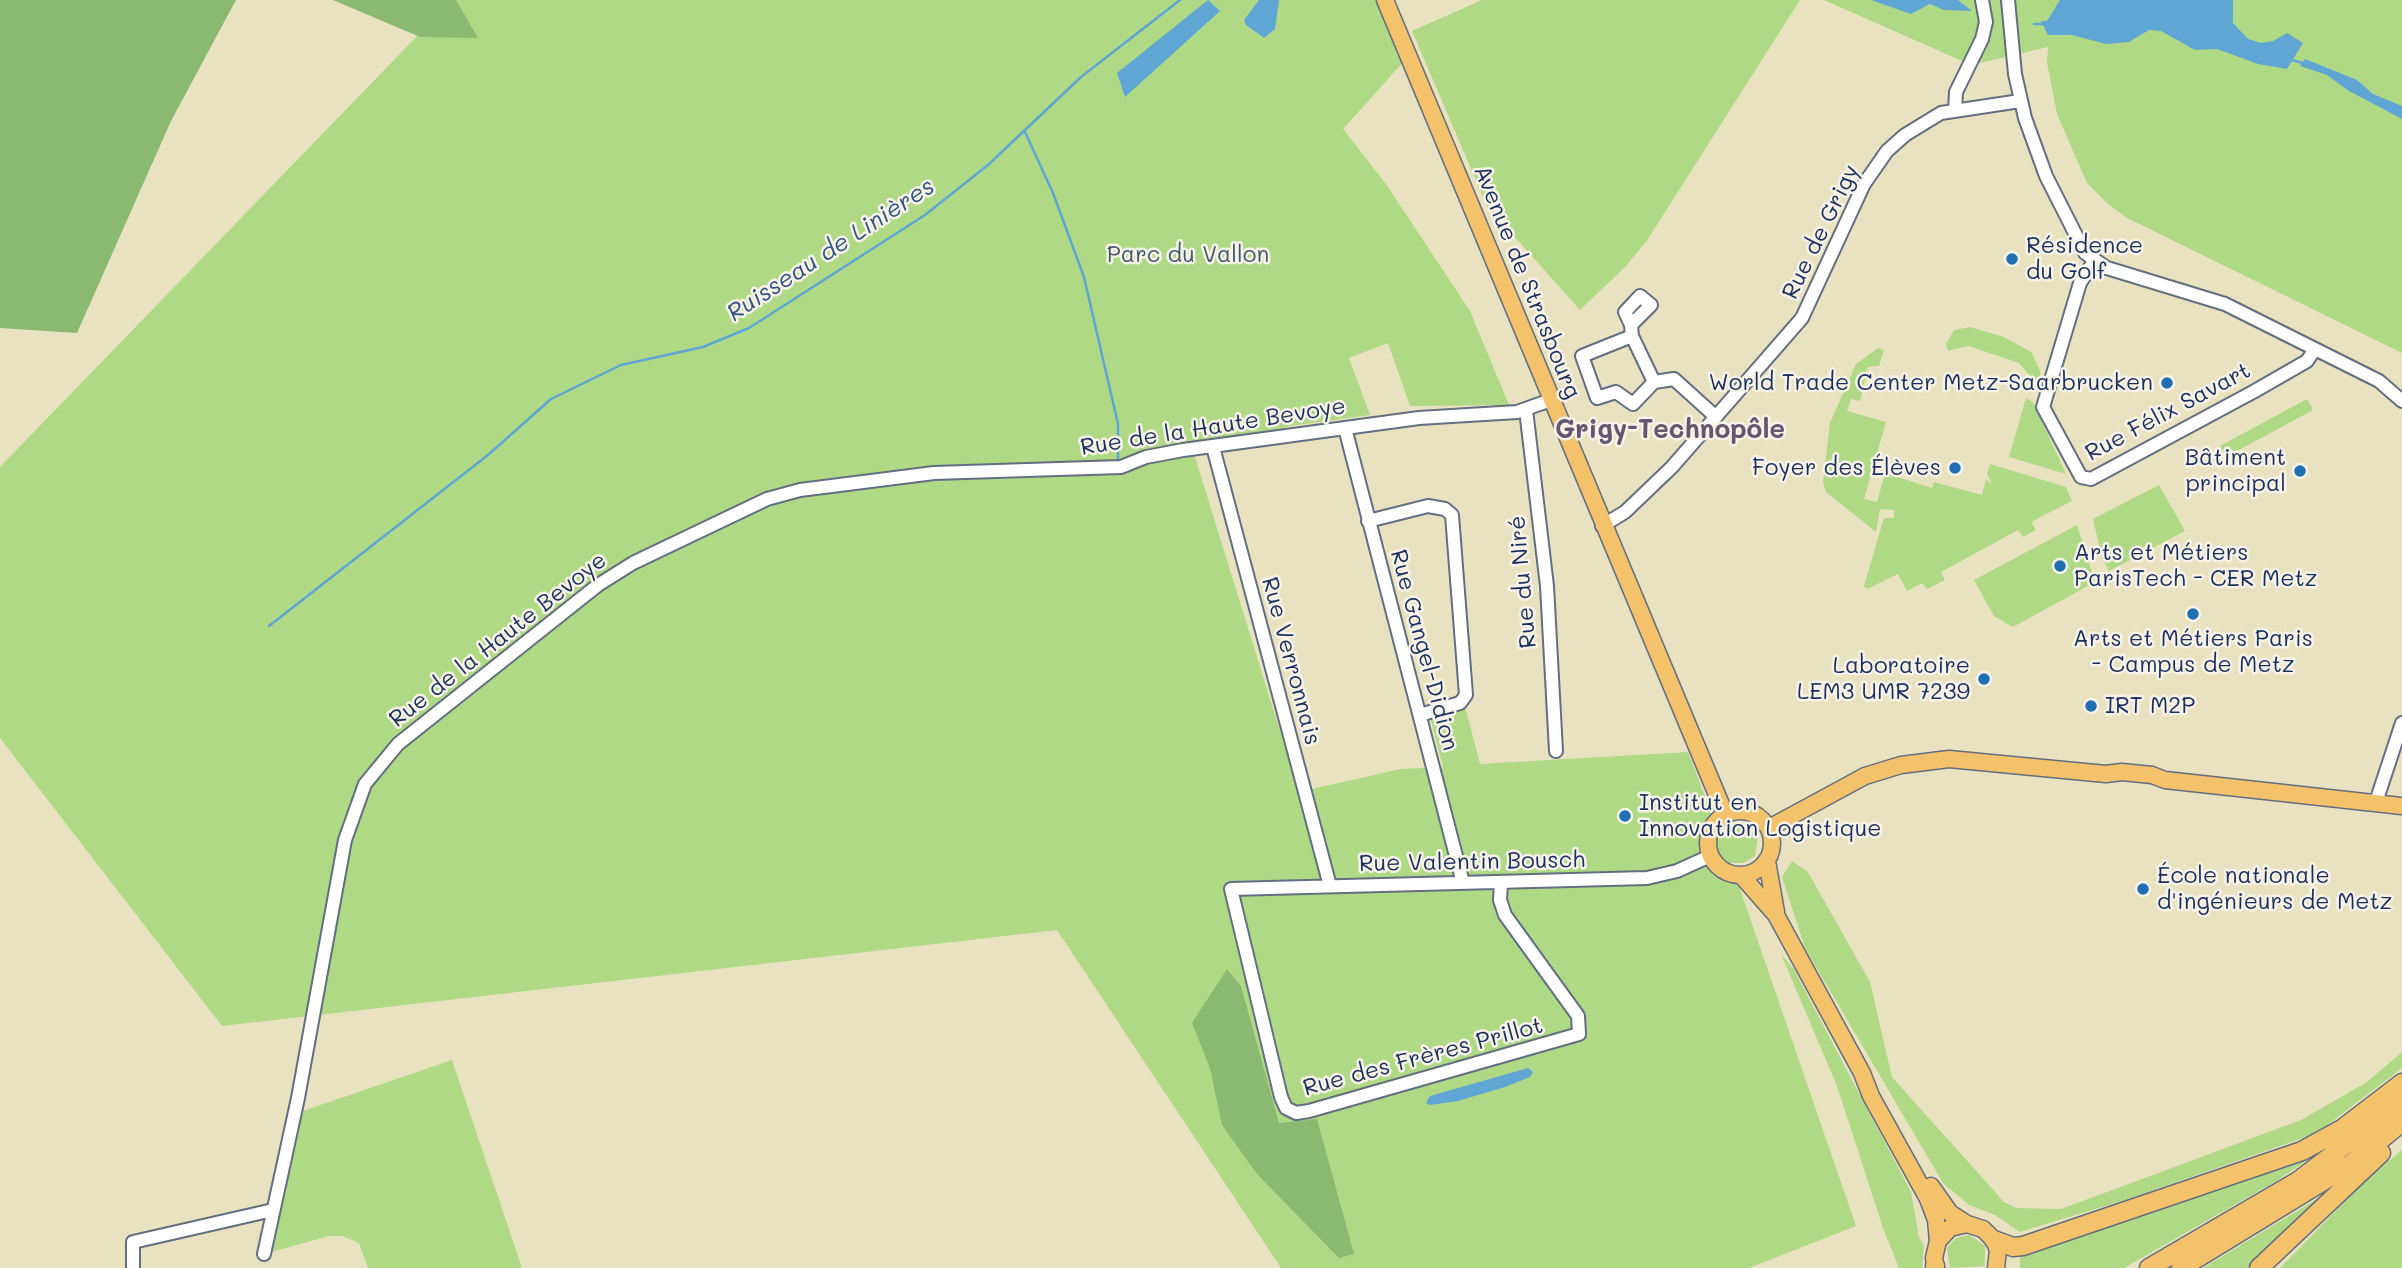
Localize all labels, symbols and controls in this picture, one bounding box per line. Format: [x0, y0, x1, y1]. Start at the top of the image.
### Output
street label: Rue de Grigy [1777, 160, 1865, 304]
street label: Avenue de Strasbourg [1468, 161, 1586, 403]
water label: Ruisseau de Linières [722, 172, 940, 328]
place label: Résidence du Golf [2026, 232, 2143, 286]
park label: Parc du Vallon [1107, 241, 1269, 269]
marker: Résidence du Golf [2004, 251, 2020, 267]
street label: Rue Félix Savart [2081, 357, 2255, 467]
place label: World Trade Center Metz-Saarbrucken [1709, 369, 2153, 397]
marker: World Trade Center Metz-Saarbrucken [2159, 375, 2175, 391]
street label: Rue de la Haute Bevoye [1078, 392, 1348, 462]
district label: Grigy-Technopôle [1555, 414, 1785, 446]
place label: Bâtiment principal [2185, 444, 2286, 498]
place label: Foyer des Élèves [1752, 454, 1941, 482]
marker: Foyer des Élèves [1947, 460, 1963, 476]
marker: Bâtiment principal [2292, 463, 2308, 479]
street label: Rue du Niré [1503, 514, 1543, 650]
place label: Arts et Métiers ParisTech - CER Metz [2074, 539, 2317, 593]
street label: Rue Gangel-Didion [1384, 546, 1464, 754]
street label: Rue de la Haute Bevoye [384, 547, 612, 733]
marker: Arts et Métiers ParisTech - CER Metz [2052, 558, 2068, 574]
street label: Rue Verronnais [1255, 574, 1327, 748]
marker: Arts et Métiers Paris - Campus de Metz [2185, 606, 2201, 622]
place label: Arts et Métiers Paris - Campus de Metz [2073, 625, 2313, 679]
place label: Laboratoire LEM3 UMR 7239 [1797, 652, 1970, 706]
marker: Laboratoire LEM3 UMR 7239 [1976, 671, 1992, 687]
place label: IRT M2P [2105, 692, 2195, 720]
marker: IRT M2P [2083, 698, 2099, 714]
place label: Institut en Innovation Logistique [1639, 789, 1882, 843]
marker: Institut en Innovation Logistique [1617, 808, 1633, 824]
street label: Rue Valentin Bousch [1359, 846, 1585, 878]
place label: École nationale d'ingénieurs de Metz [2157, 862, 2392, 916]
marker: École nationale d'ingénieurs de Metz [2135, 881, 2151, 897]
street label: Rue des Frères Prillot [1300, 1012, 1546, 1102]

